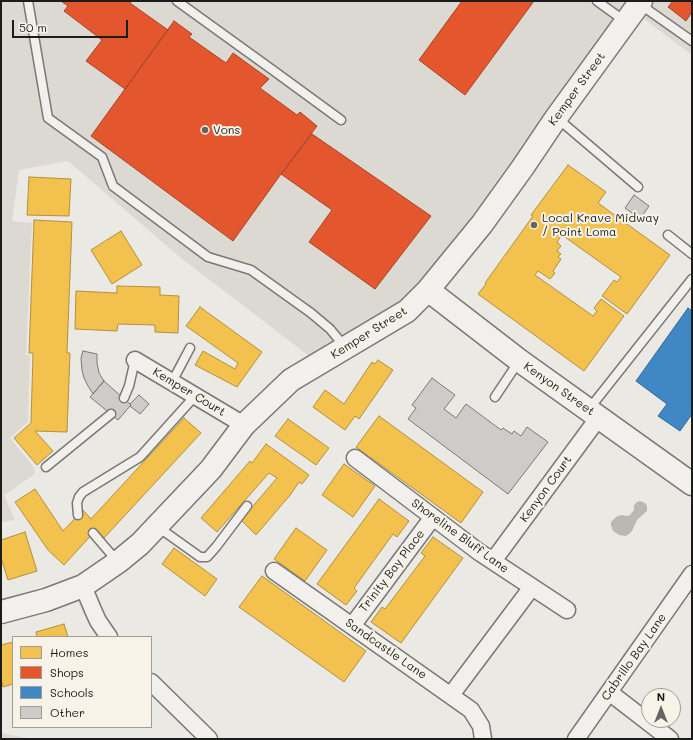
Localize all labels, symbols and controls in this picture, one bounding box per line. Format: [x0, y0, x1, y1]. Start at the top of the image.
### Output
scale bar [14, 12, 130, 38]
text: 50 m [19, 19, 47, 35]
street label: Kemper Street [546, 50, 608, 128]
place label: Vons [213, 123, 240, 137]
marker: Vons [200, 125, 210, 135]
place label: Local Krave Midway / Point Loma [542, 211, 659, 239]
marker: Local Krave Midway / Point Loma [529, 220, 539, 230]
street label: Kemper Street [328, 304, 410, 362]
street label: Kenyon Street [521, 359, 597, 419]
street label: Kemper Court [150, 365, 228, 419]
street label: Kenyon Court [517, 453, 575, 525]
street label: Shoreline Bluff Lane [409, 496, 511, 576]
street label: Trinity Bay Place [356, 527, 428, 615]
street label: Cabrillo Bay Lane [598, 611, 670, 703]
street label: Sandcastle Lane [342, 615, 430, 683]
legend [12, 636, 152, 728]
text: Homes [50, 644, 89, 660]
text: Shops [50, 664, 84, 680]
text: Schools [50, 684, 94, 700]
north arrow [641, 688, 681, 728]
text: N [657, 689, 665, 704]
text: Other [50, 704, 85, 720]

